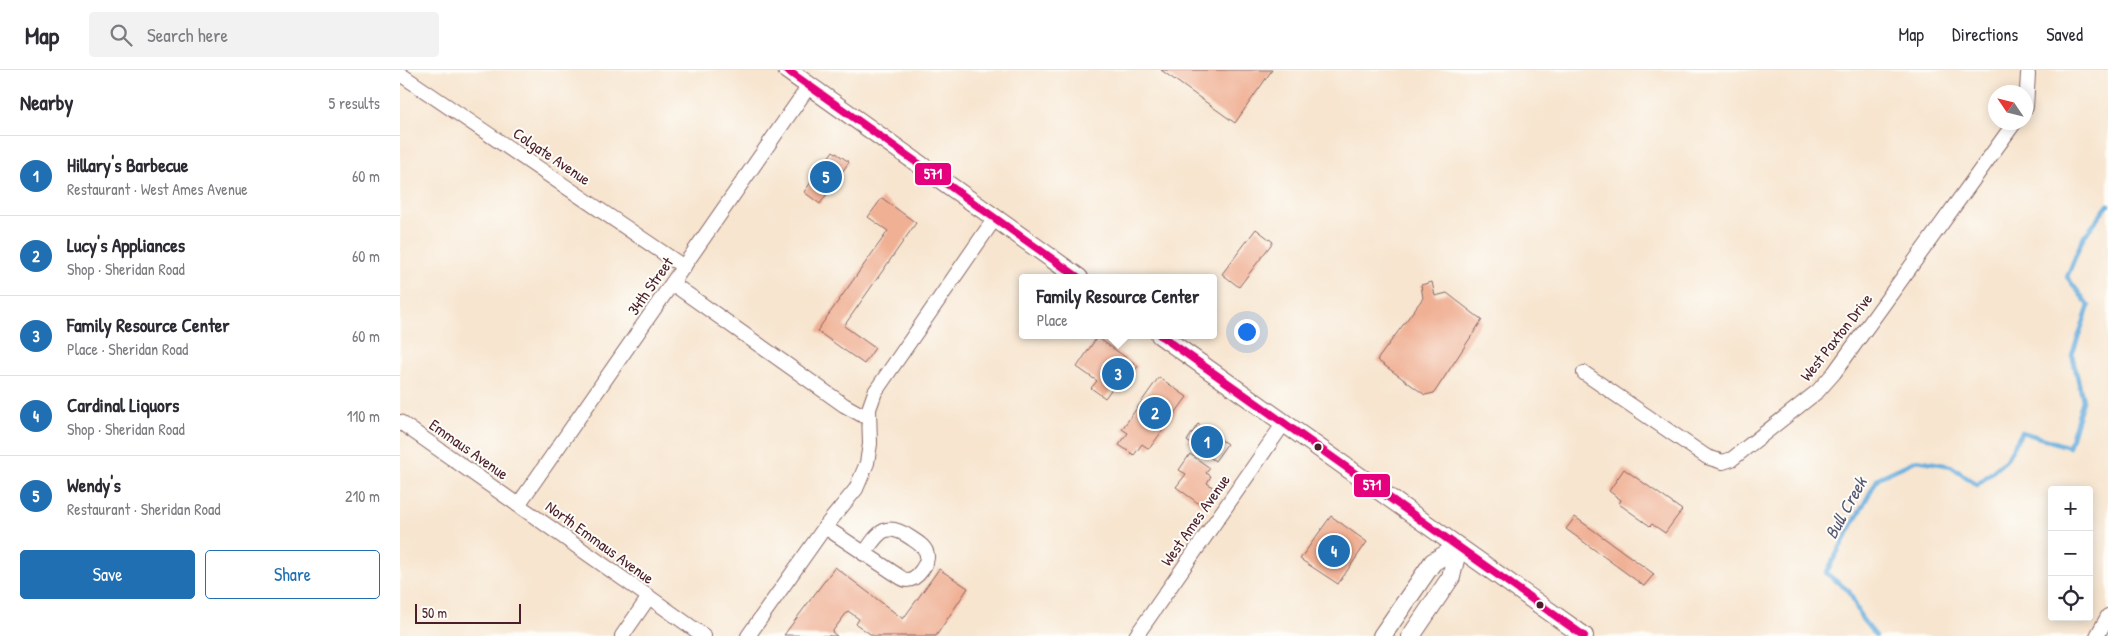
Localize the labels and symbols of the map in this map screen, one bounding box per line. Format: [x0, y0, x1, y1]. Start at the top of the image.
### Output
north arrow [1988, 85, 2033, 130]
street label: Colgate Avenue [509, 122, 596, 190]
pin: 5 [810, 158, 842, 196]
line badge: 571 [914, 162, 952, 186]
text: 571 [924, 164, 942, 183]
street label: 34th Street [622, 252, 678, 319]
street label: West Paxton Drive [1795, 288, 1878, 385]
your location [1234, 319, 1260, 345]
pin: 3 [1102, 355, 1134, 393]
pin: 2 [1139, 394, 1171, 432]
street label: Emmaus Avenue [425, 414, 513, 485]
pin: 1 [1191, 423, 1223, 461]
unlabelled marker [1313, 442, 1323, 452]
street label: West Ames Avenue [1155, 469, 1235, 570]
water label: Bull Creek [1818, 471, 1873, 543]
line badge: 571 [1353, 473, 1391, 498]
text: 571 [1363, 475, 1381, 494]
street label: North Emmaus Avenue [541, 495, 659, 589]
pin: 4 [1318, 532, 1350, 570]
unlabelled marker [1535, 600, 1545, 610]
scale bar [415, 601, 521, 624]

